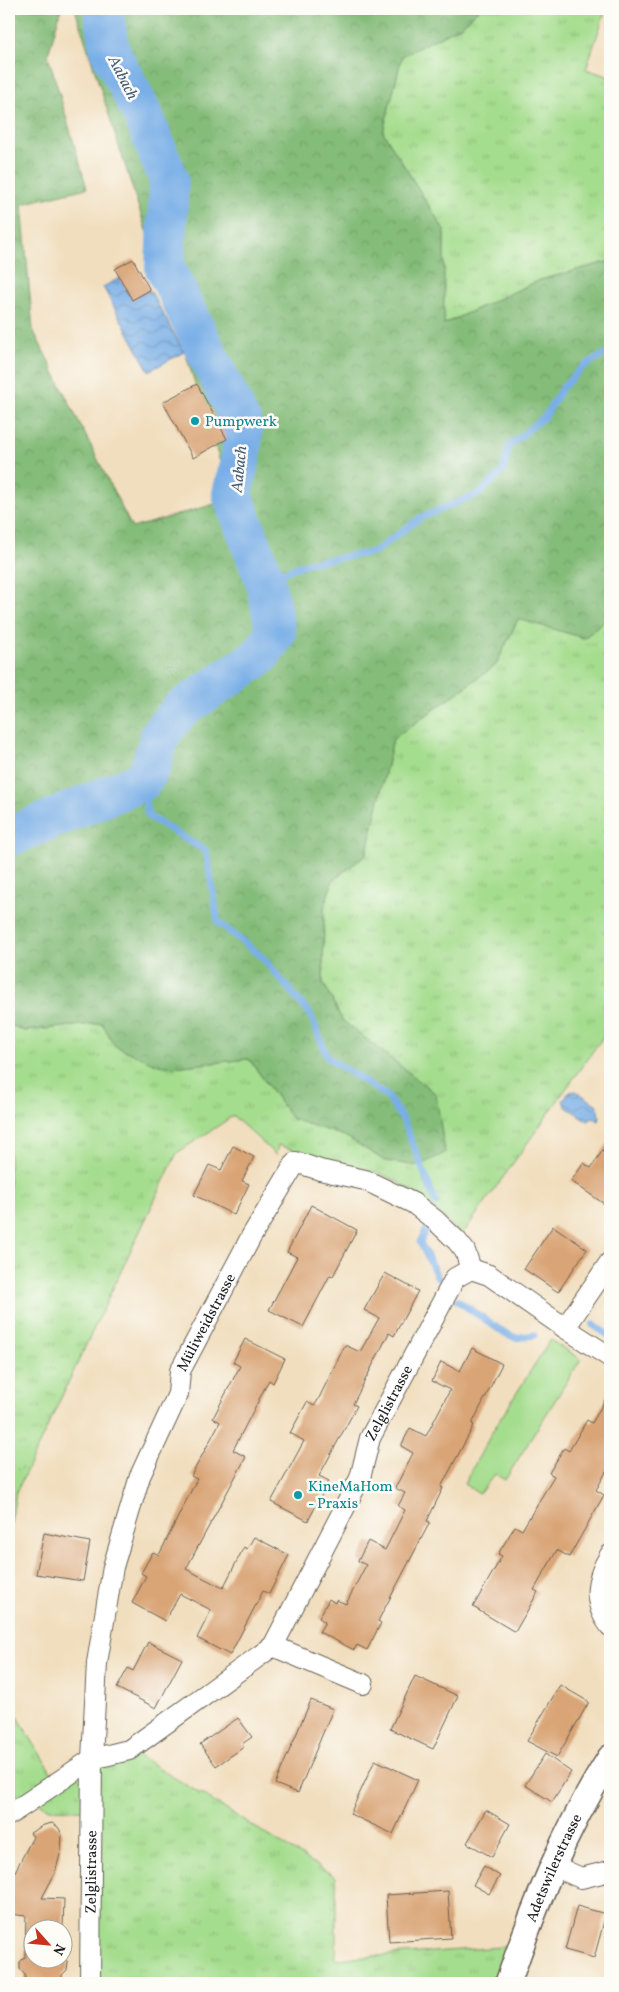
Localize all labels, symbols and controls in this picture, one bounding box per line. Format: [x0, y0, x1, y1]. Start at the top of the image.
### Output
water label: Aabach [101, 51, 143, 104]
place label: Pumpwerk [205, 412, 277, 433]
marker: Pumpwerk [189, 415, 201, 427]
water label: Aabach [227, 445, 253, 495]
street label: Müliweidstrasse [173, 1270, 242, 1376]
street label: Zelglistrasse [361, 1362, 419, 1445]
place label: KineMaHom - Praxis [308, 1477, 393, 1515]
marker: KineMaHom - Praxis [292, 1489, 304, 1501]
street label: Adetswilerstrasse [522, 1810, 588, 1926]
street label: Zelglistrasse [82, 1830, 103, 1914]
north arrow [22, 1920, 72, 1970]
text: N [47, 1940, 69, 1958]

